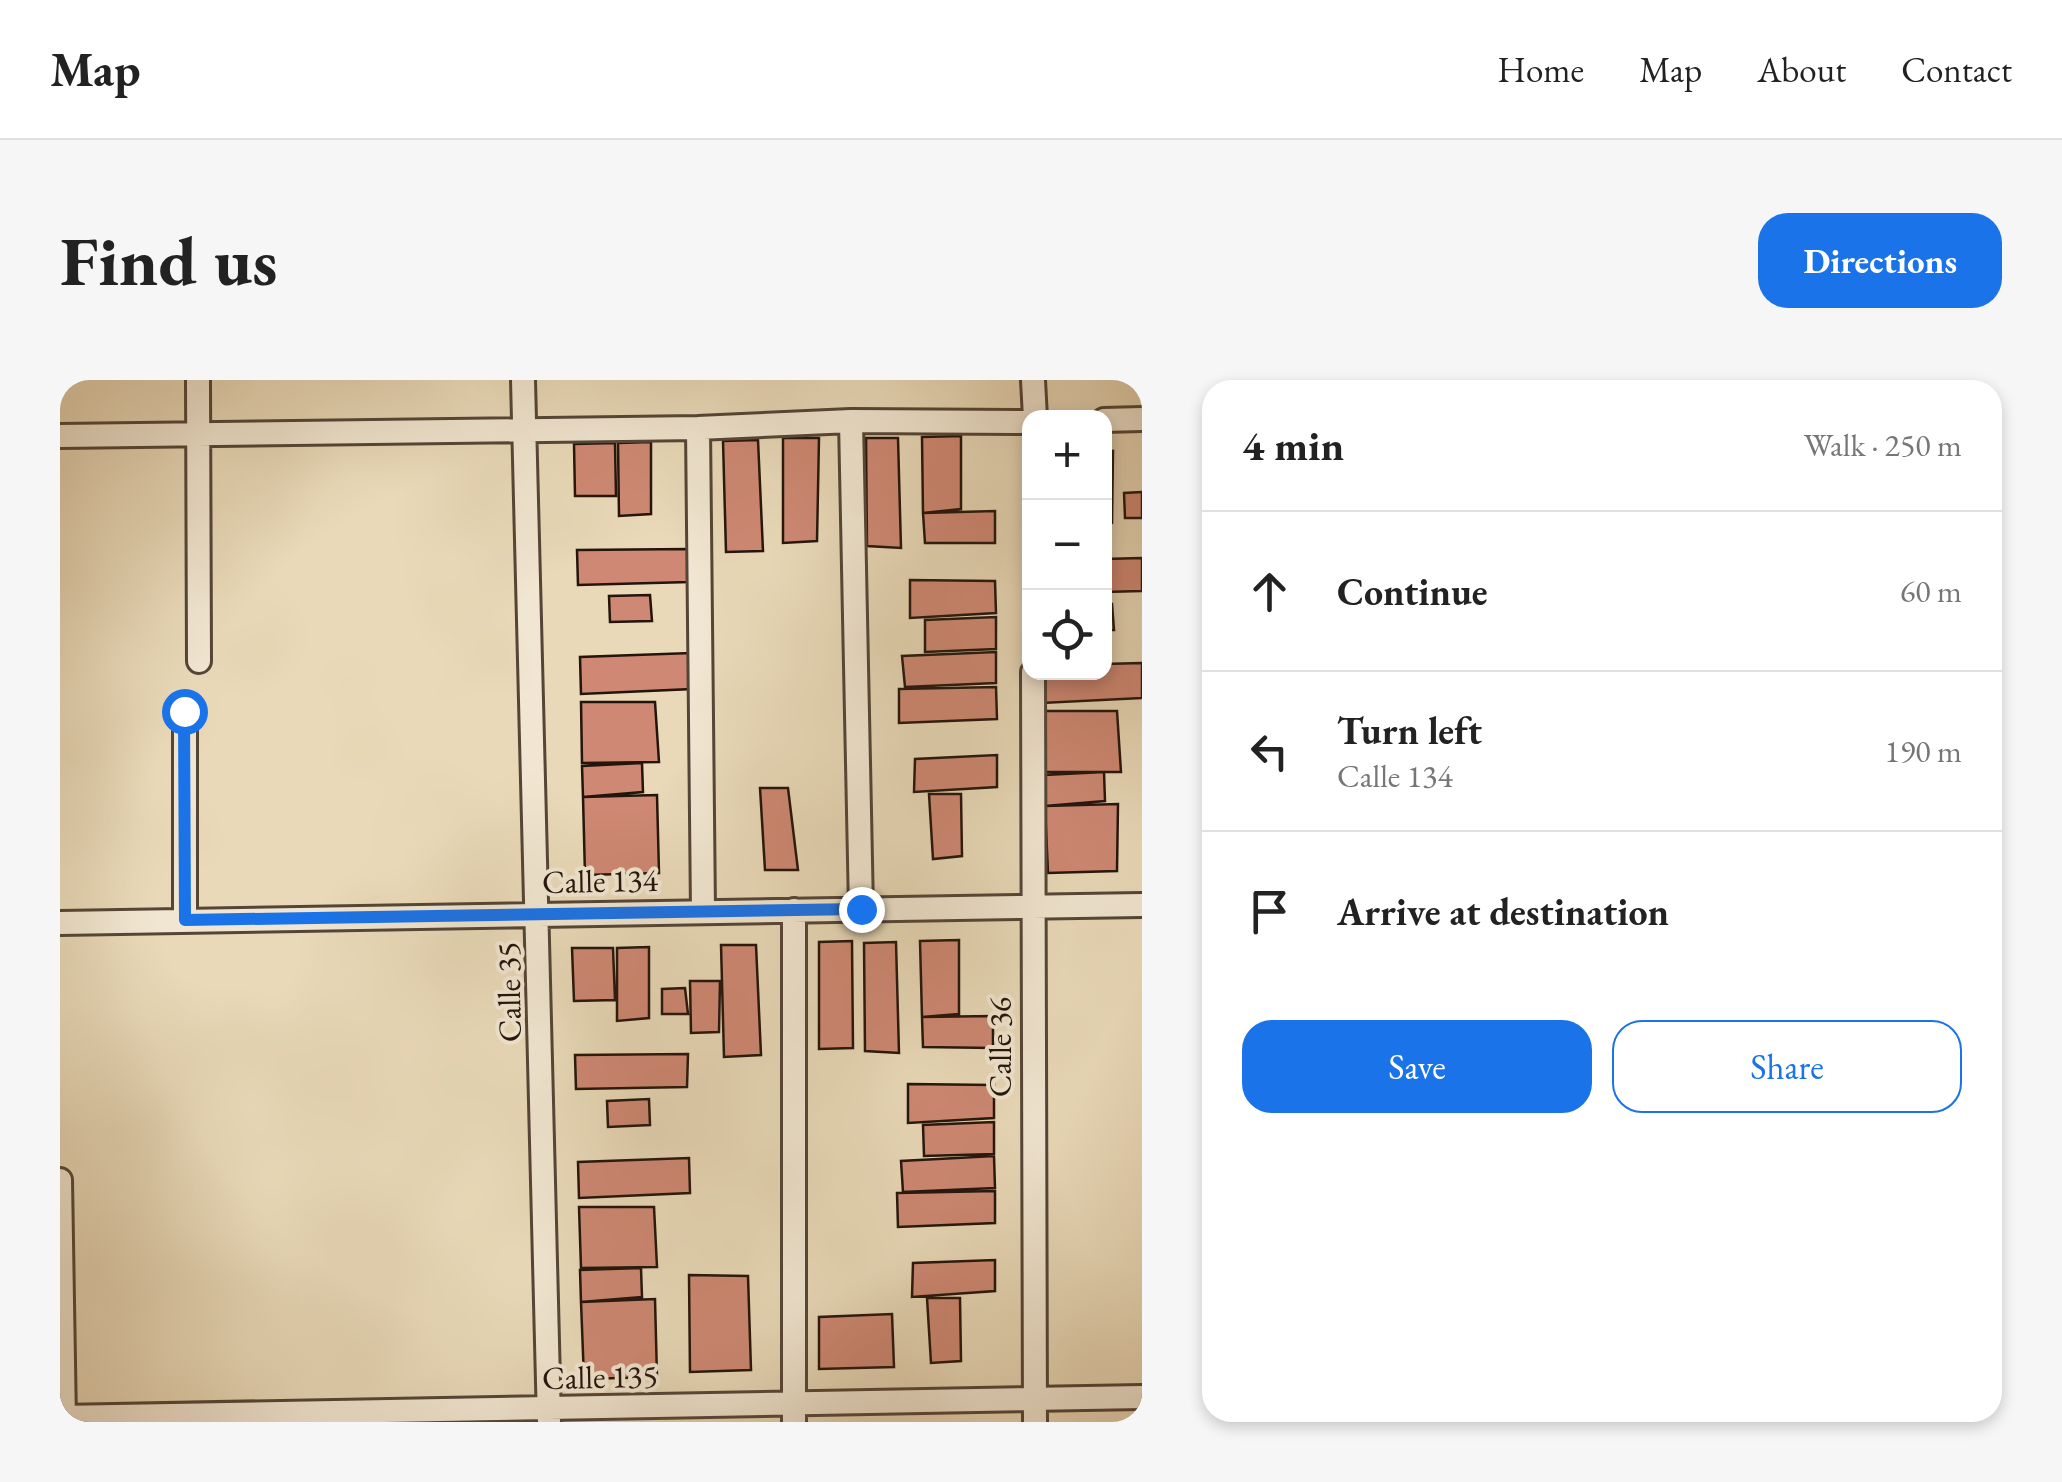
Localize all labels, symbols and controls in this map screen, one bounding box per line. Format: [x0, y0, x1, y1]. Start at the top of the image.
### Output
text: Map [50, 38, 141, 100]
text: Home [1498, 47, 1584, 92]
text: Map [1639, 47, 1702, 92]
text: About [1757, 47, 1846, 92]
text: Contact [1901, 47, 2012, 92]
button: Directions [1758, 213, 2002, 308]
text: Find us [60, 215, 278, 306]
map controls [1022, 410, 1112, 680]
button: + [1022, 410, 1112, 500]
text: 4 min [1242, 418, 1344, 473]
text: Walk · 250 m [1804, 424, 1962, 466]
button: − [1022, 500, 1112, 590]
icon: ahead [1242, 564, 1297, 619]
text: Continue [1337, 567, 1488, 616]
text: 60 m [1900, 570, 1962, 612]
button: locate [1022, 590, 1112, 680]
route start [162, 689, 208, 735]
text: Turn left [1337, 706, 1482, 755]
icon: left [1242, 724, 1297, 779]
text: 190 m [1885, 730, 1962, 772]
text: Calle 134 [1337, 755, 1453, 797]
street label: Calle 134 [542, 859, 659, 903]
icon: arrive [1242, 884, 1297, 939]
route end [839, 887, 885, 933]
text: Arrive at destination [1337, 887, 1669, 936]
street label: Calle 35 [487, 941, 531, 1043]
street label: Calle 36 [979, 997, 1021, 1097]
button: Save [1242, 1020, 1592, 1113]
button: Share [1612, 1020, 1962, 1113]
street label: Calle 135 [542, 1355, 658, 1399]

